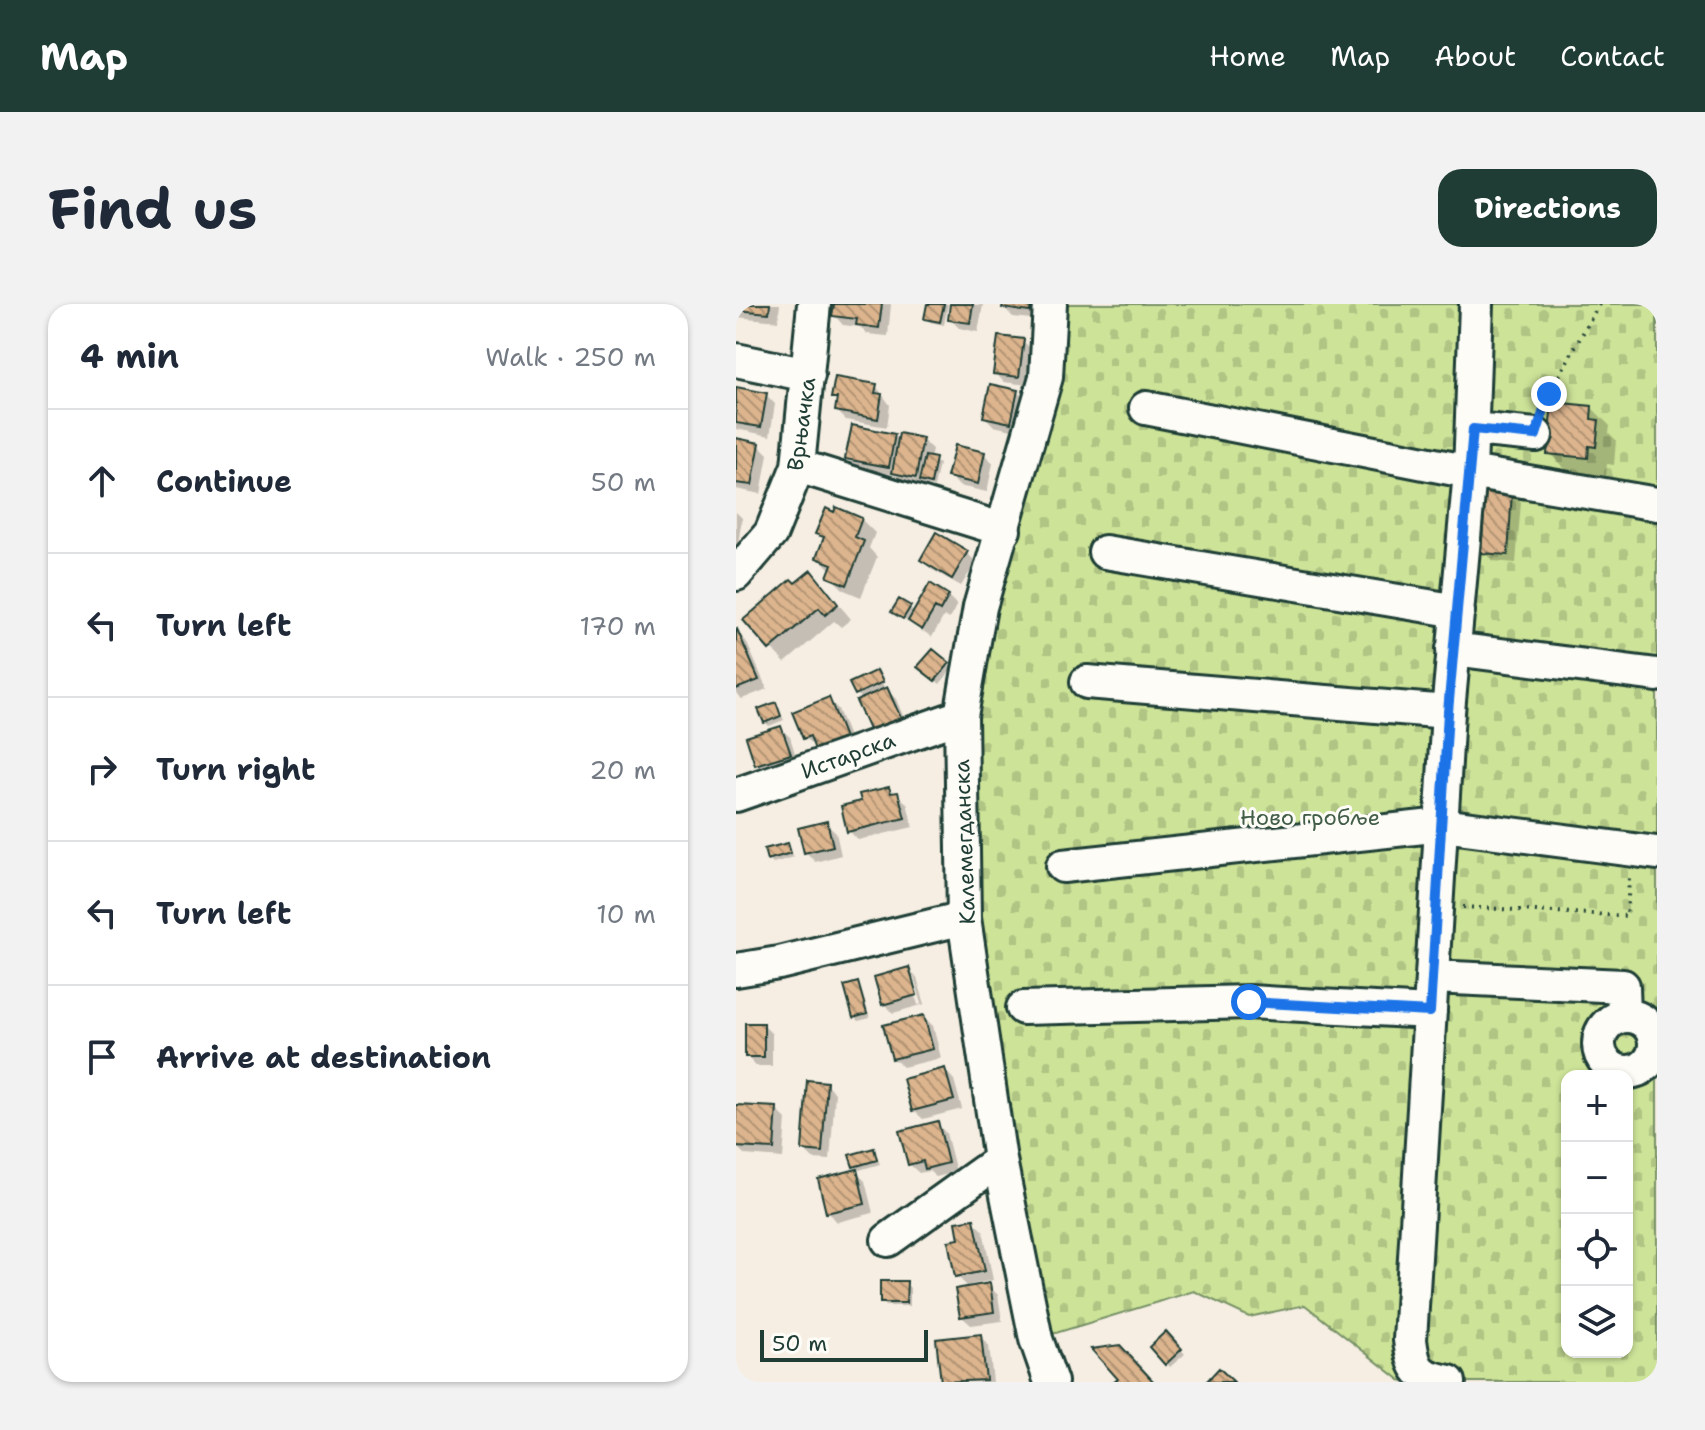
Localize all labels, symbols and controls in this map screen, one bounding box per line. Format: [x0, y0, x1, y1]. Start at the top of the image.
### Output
text: Map [40, 31, 128, 82]
text: Home [1209, 37, 1286, 75]
text: Map [1330, 37, 1390, 75]
text: About [1434, 37, 1516, 75]
text: Contact [1560, 37, 1665, 75]
button: Directions [1438, 169, 1657, 247]
text: Find us [48, 171, 257, 246]
text: 4 min [80, 333, 179, 379]
text: Walk · 250 m [485, 339, 656, 374]
street label: Врњачка [781, 375, 822, 473]
route end [1531, 376, 1567, 412]
icon: ahead [80, 459, 124, 503]
text: Continue [156, 461, 292, 502]
text: 50 m [591, 464, 656, 499]
icon: left [80, 603, 124, 647]
text: Turn left [156, 605, 291, 646]
text: 170 m [579, 608, 656, 643]
street label: Истарска [797, 725, 900, 786]
icon: right [80, 747, 124, 791]
text: Turn right [156, 749, 315, 790]
text: 20 m [589, 752, 656, 787]
street label: Калемегданска [947, 759, 982, 925]
park label: Ново гробље [1240, 803, 1380, 832]
icon: left [80, 891, 124, 935]
text: Turn left [156, 893, 291, 934]
text: 10 m [596, 896, 656, 931]
route start [1231, 984, 1267, 1020]
icon: arrive [80, 1035, 124, 1079]
text: Arrive at destination [156, 1037, 491, 1078]
map controls [1561, 1070, 1633, 1358]
button: + [1561, 1070, 1633, 1142]
button: − [1561, 1142, 1633, 1214]
button: locate [1561, 1214, 1633, 1286]
button: layers [1561, 1286, 1633, 1358]
scale bar [760, 1326, 928, 1362]
text: 50 m [772, 1329, 827, 1358]

